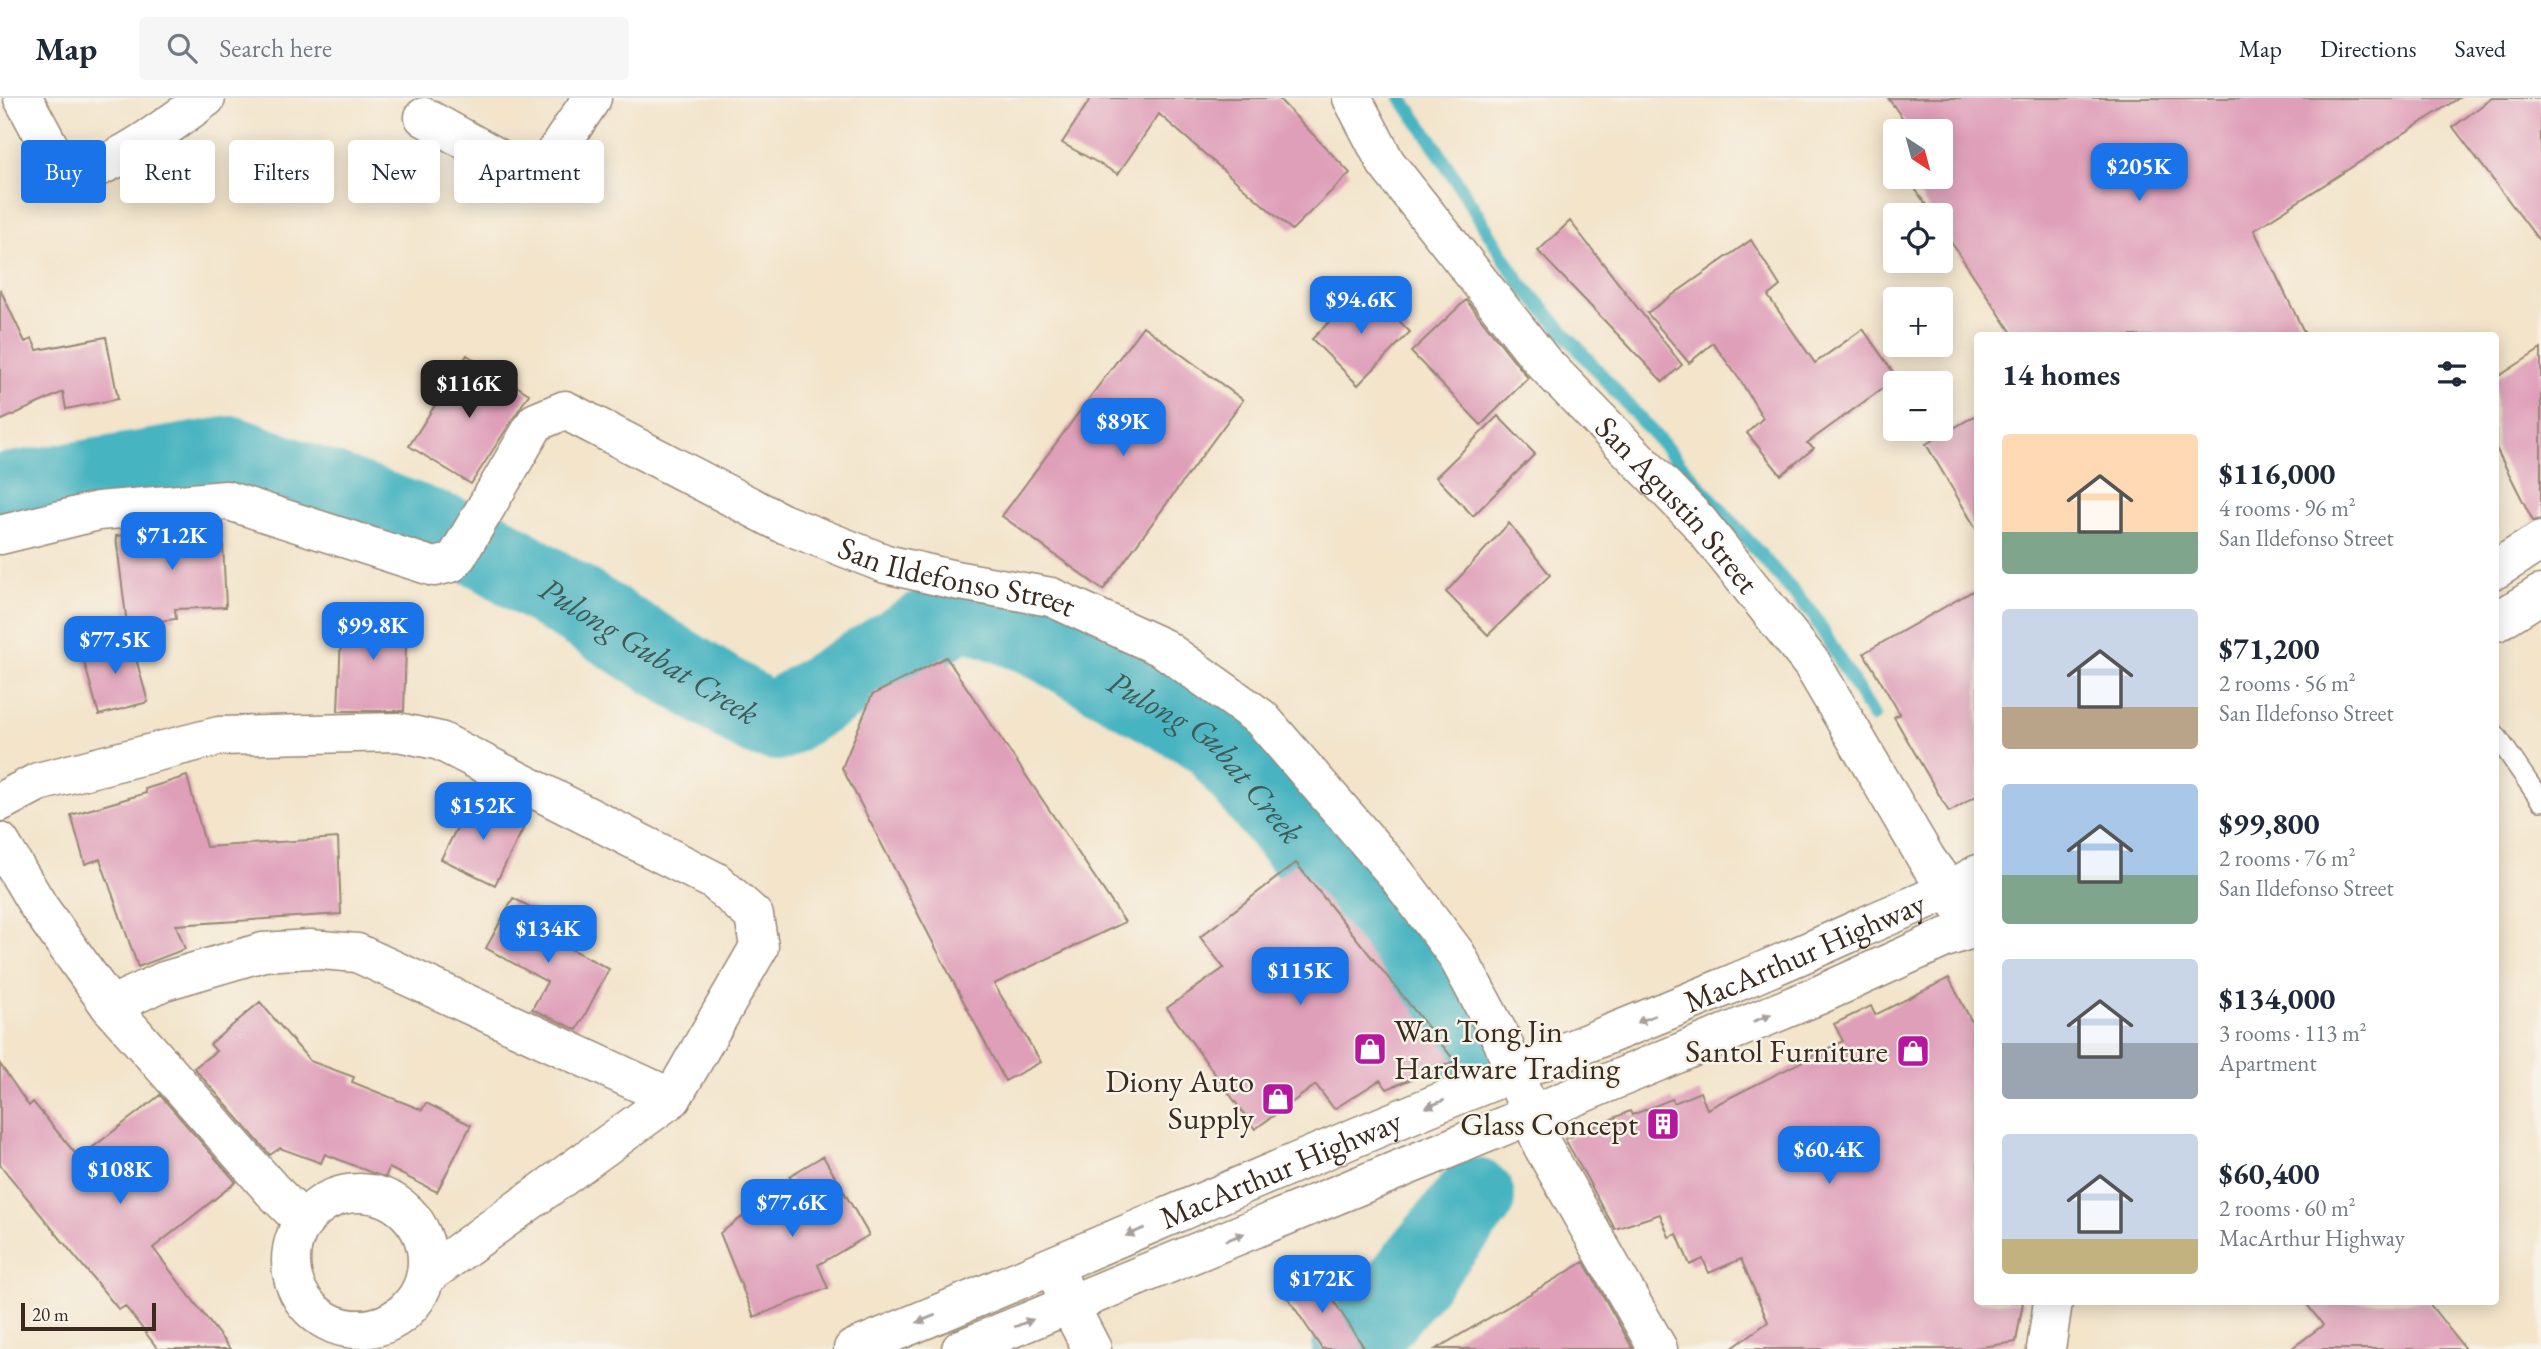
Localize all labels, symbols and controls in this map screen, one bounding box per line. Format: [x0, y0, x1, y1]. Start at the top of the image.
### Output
search box [139, 17, 629, 80]
text: Map [35, 27, 97, 70]
icon: search [163, 29, 201, 67]
text: Search here [219, 31, 332, 65]
text: Map [2239, 33, 2282, 64]
text: Directions [2320, 33, 2417, 64]
text: Saved [2455, 33, 2506, 64]
north arrow [1883, 119, 1953, 189]
map controls [1883, 119, 1953, 441]
chip: Buy [21, 140, 106, 203]
chip: Rent [120, 140, 215, 203]
chip: Filters [229, 140, 334, 203]
chip: New [348, 140, 440, 203]
chip: Apartment [454, 140, 604, 203]
pin: $205K [2090, 144, 2188, 203]
text: $205K [2107, 151, 2171, 181]
button: locate [1883, 203, 1953, 273]
pin: $94.6K [1304, 276, 1418, 336]
text: $94.6K [1326, 284, 1396, 314]
button: + [1883, 287, 1953, 357]
text: 14 homes [2002, 355, 2120, 394]
icon: filters [2433, 355, 2471, 393]
pin: $116K [420, 360, 518, 420]
text: $116K [437, 368, 501, 398]
button: − [1883, 371, 1953, 441]
pin: $89K [1082, 398, 1164, 458]
text: $89K [1097, 406, 1149, 436]
street label: San Agustin Street [1586, 407, 1769, 602]
text: $116,000 [2219, 454, 2335, 493]
icon: home [2058, 462, 2142, 546]
text: 4 rooms · 96 m² [2219, 493, 2356, 523]
pin: $71.2K [115, 512, 229, 572]
text: $71.2K [137, 520, 207, 550]
text: San Ildefonso Street [2219, 523, 2394, 553]
street label: San Ildefonso Street [832, 526, 1083, 627]
water label: Pulong Gubat Creek [532, 567, 767, 735]
pin: $99.8K [316, 602, 430, 662]
text: $99.8K [338, 610, 408, 640]
pin: $77.5K [58, 616, 172, 676]
text: $77.5K [80, 624, 150, 654]
text: $71,200 [2219, 629, 2320, 668]
icon: home [2058, 637, 2142, 721]
water label: Pulong Gubat Creek [1100, 660, 1314, 853]
text: 2 rooms · 56 m² [2219, 668, 2356, 698]
text: San Ildefonso Street [2219, 698, 2394, 728]
pin: $152K [434, 782, 532, 842]
text: $152K [451, 790, 515, 820]
text: $99,800 [2219, 804, 2320, 843]
icon: home [2058, 812, 2142, 896]
text: 2 rooms · 76 m² [2219, 843, 2356, 873]
text: San Ildefonso Street [2219, 873, 2394, 903]
street label: MacArthur Highway [1678, 881, 1933, 1023]
pin: $134K [499, 906, 597, 965]
text: $134K [516, 913, 580, 943]
pin: $115K [1251, 948, 1349, 1007]
text: $115K [1268, 955, 1332, 985]
text: $134,000 [2219, 979, 2335, 1018]
icon: home [2058, 987, 2142, 1071]
place label: Wan Tong Jin Hardware Trading [1394, 1010, 1621, 1089]
one-way arrow [1635, 1013, 1656, 1024]
one-way arrow [1751, 1013, 1772, 1024]
text: 3 rooms · 113 m² [2219, 1018, 2367, 1048]
shop icon: Wan Tong Jin Hardware Trading [1351, 1030, 1389, 1068]
place label: Santol Furniture [1685, 1030, 1888, 1072]
shop icon: Santol Furniture [1894, 1032, 1932, 1070]
text: Apartment [2219, 1048, 2317, 1078]
place label: Diony Auto Supply [1105, 1060, 1255, 1139]
shop icon: Diony Auto Supply [1259, 1080, 1297, 1118]
street label: MacArthur Highway [1153, 1099, 1409, 1239]
one-way arrow [1424, 1099, 1445, 1110]
place label: Glass Concept [1460, 1103, 1638, 1145]
building icon: Glass Concept [1644, 1105, 1682, 1143]
pin: $60.4K [1772, 1126, 1886, 1186]
text: $60.4K [1794, 1134, 1864, 1164]
pin: $108K [71, 1146, 169, 1206]
text: $108K [88, 1154, 152, 1184]
text: $60,400 [2219, 1154, 2320, 1193]
icon: home [2058, 1162, 2142, 1246]
pin: $77.6K [735, 1180, 849, 1239]
text: $77.6K [757, 1187, 827, 1217]
text: 2 rooms · 60 m² [2219, 1193, 2356, 1223]
text: MacArthur Highway [2219, 1223, 2405, 1253]
one-way arrow [1125, 1226, 1146, 1237]
one-way arrow [1224, 1231, 1245, 1242]
pin: $172K [1273, 1256, 1371, 1315]
text: $172K [1290, 1263, 1354, 1293]
scale bar [21, 1300, 156, 1332]
text: 20 m [32, 1302, 69, 1327]
one-way arrow [915, 1314, 936, 1325]
one-way arrow [1014, 1317, 1035, 1328]

